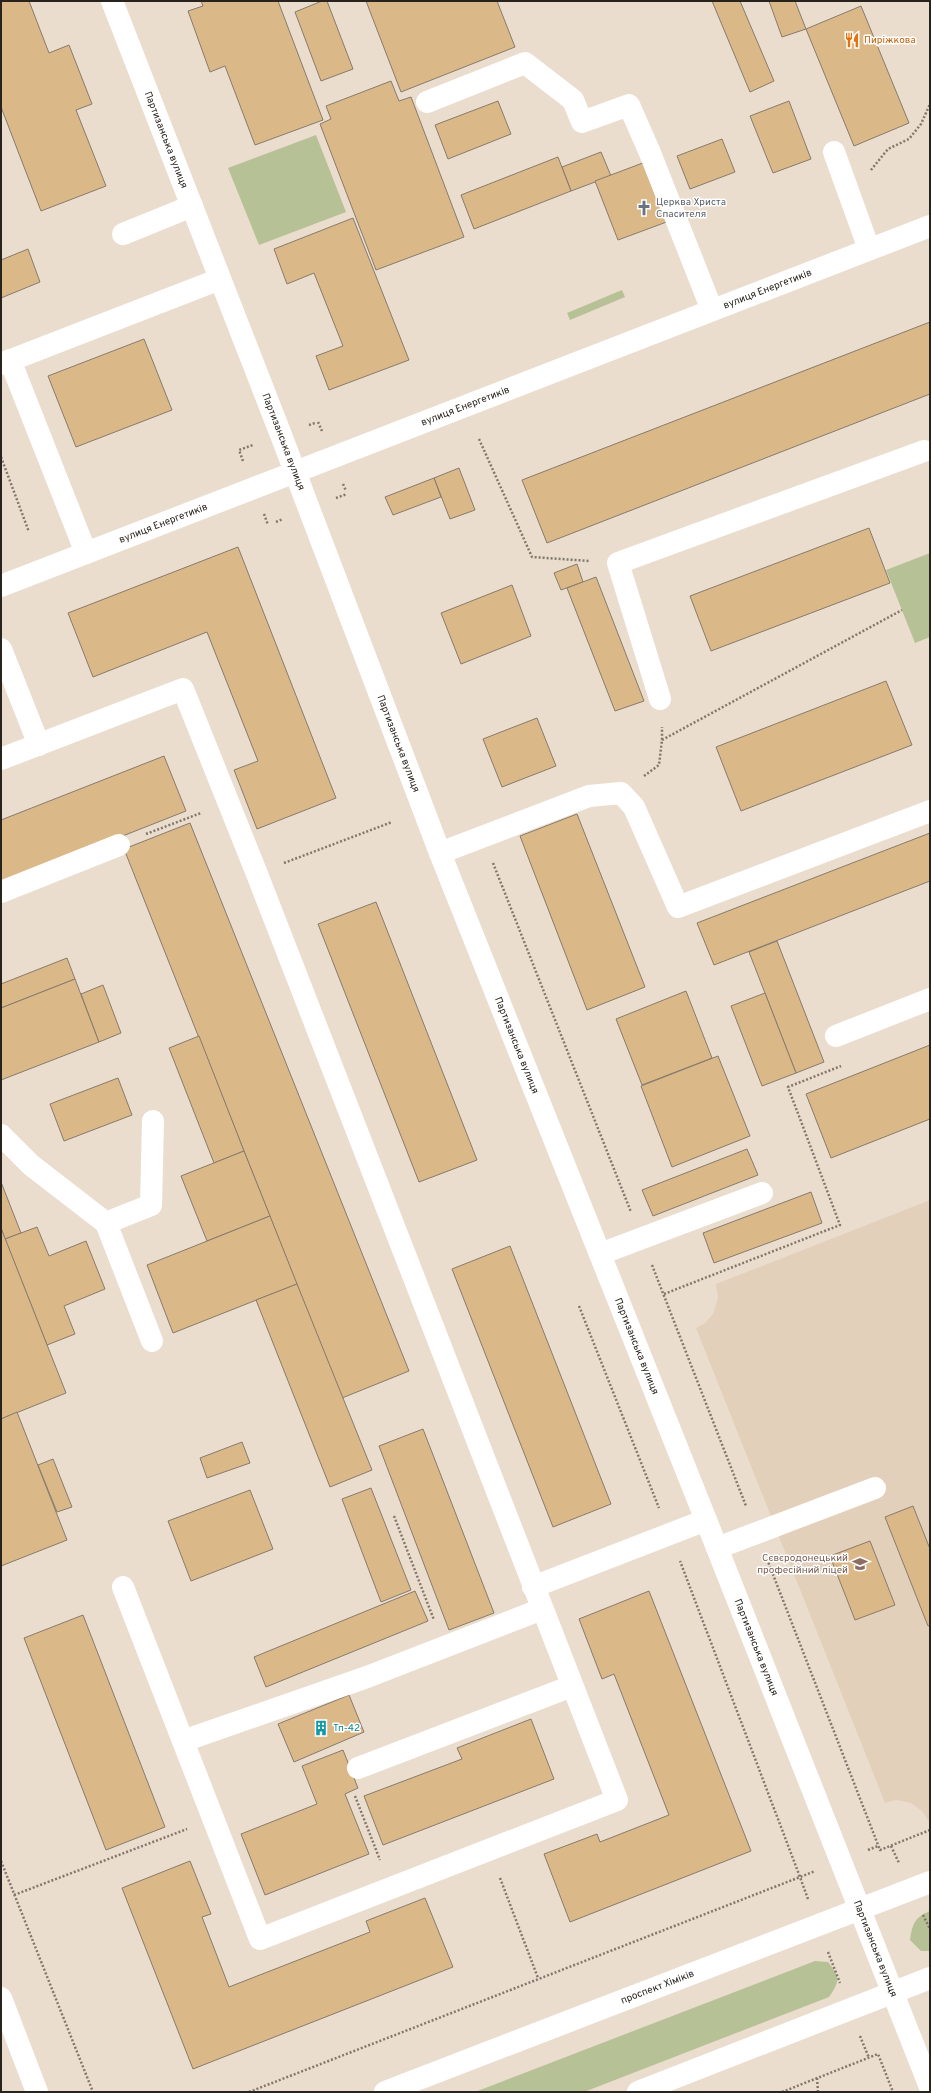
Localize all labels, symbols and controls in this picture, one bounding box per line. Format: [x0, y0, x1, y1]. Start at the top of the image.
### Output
restaurant icon: Пиріжкова [843, 31, 861, 49]
place label: Пиріжкова [864, 34, 916, 47]
street label: Партизанська вулиця [141, 90, 191, 190]
place label: Церква Христа Спасителя [656, 196, 726, 221]
church icon: Церква Христа Спасителя [635, 199, 653, 217]
street label: вулиця Енергетиків [721, 266, 814, 312]
street label: вулиця Енергетиків [419, 383, 512, 429]
street label: Партизанська вулиця [259, 391, 308, 492]
street label: вулиця Енергетиків [117, 500, 209, 546]
street label: Партизанська вулиця [374, 693, 423, 794]
street label: Партизанська вулиця [492, 995, 542, 1096]
street label: Партизанська вулиця [612, 1296, 662, 1396]
place label: Сєвєродонецький професійний ліцей [757, 1552, 848, 1577]
school or university icon: Сєвєродонецький професійний ліцей [851, 1555, 869, 1573]
street label: Партизанська вулиця [731, 1597, 781, 1698]
building icon: Тп-42 [312, 1719, 330, 1737]
place label: Тп-42 [333, 1722, 360, 1735]
street label: Партизанська вулиця [850, 1898, 900, 1999]
street label: проспект Хіміків [619, 1967, 696, 2007]

